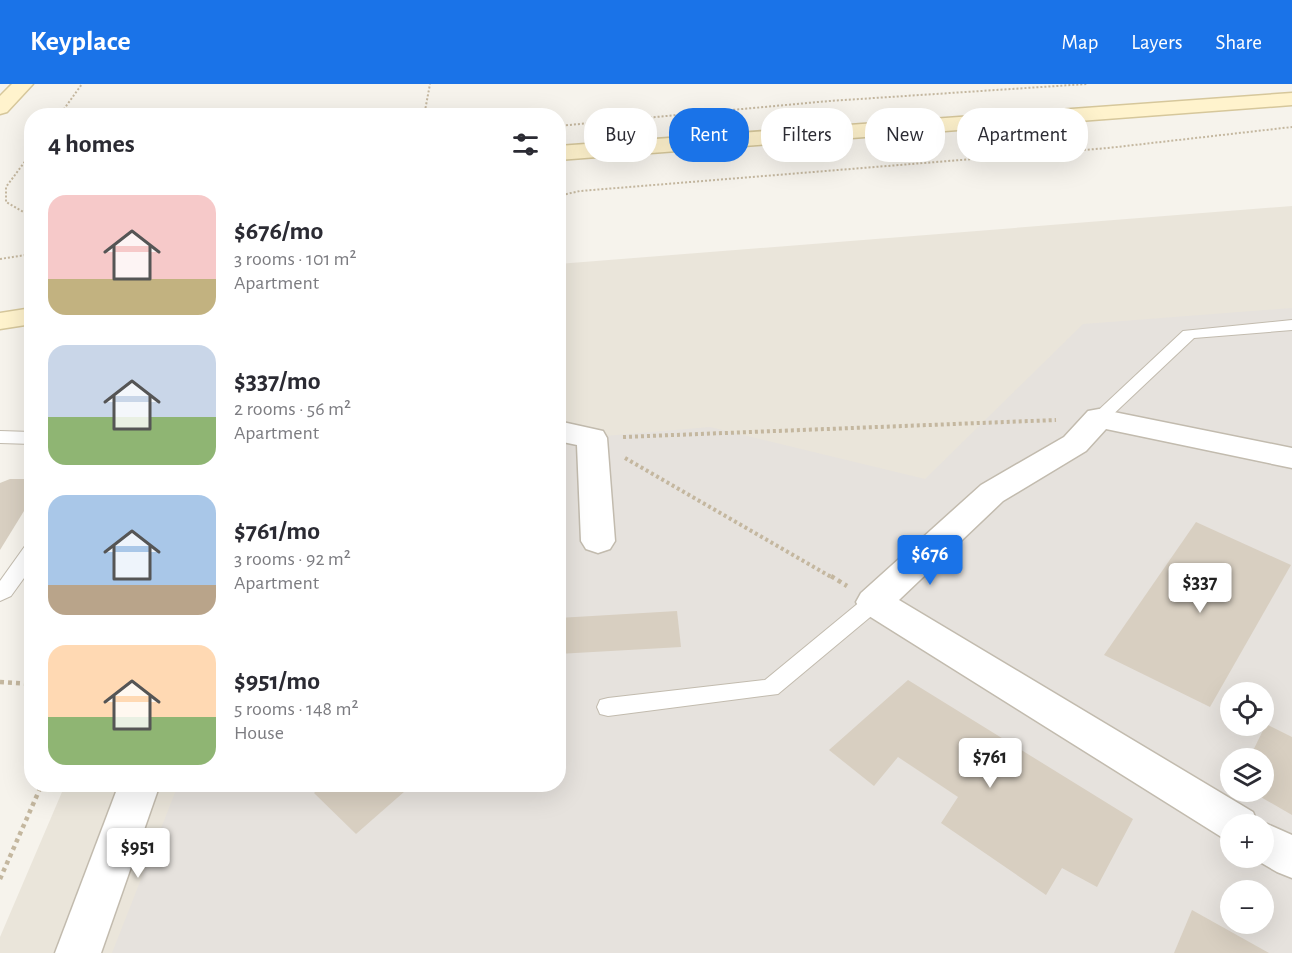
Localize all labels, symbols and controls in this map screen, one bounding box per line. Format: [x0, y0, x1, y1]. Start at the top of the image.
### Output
text: Keyplace [30, 28, 131, 56]
text: Map [1062, 32, 1098, 53]
text: Layers [1131, 32, 1182, 53]
text: Share [1215, 32, 1262, 53]
chip: Buy [584, 108, 657, 162]
chip: Rent [669, 108, 749, 162]
chip: Filters [761, 108, 853, 162]
chip: New [865, 108, 945, 162]
chip: Apartment [957, 108, 1088, 162]
icon: filters [509, 128, 542, 161]
text: 4 homes [48, 131, 135, 157]
text: $676/mo [234, 218, 323, 244]
icon: home [96, 219, 168, 291]
text: 3 rooms · 101 m² [234, 249, 357, 269]
text: Apartment [234, 273, 319, 293]
text: $337/mo [234, 368, 321, 394]
icon: home [96, 369, 168, 441]
text: 2 rooms · 56 m² [234, 399, 351, 419]
text: Apartment [234, 423, 319, 443]
text: $761/mo [234, 518, 320, 544]
icon: home [96, 519, 168, 591]
pin: $676 [894, 535, 966, 586]
text: $676 [912, 544, 948, 564]
text: 3 rooms · 92 m² [234, 549, 351, 569]
pin: $337 [1164, 563, 1236, 614]
text: $337 [1183, 572, 1217, 592]
text: Apartment [234, 573, 319, 593]
text: $951/mo [234, 668, 320, 694]
icon: home [96, 669, 168, 741]
map controls [1220, 682, 1274, 934]
button: locate [1220, 682, 1274, 736]
text: 5 rooms · 148 m² [234, 699, 358, 719]
text: House [234, 723, 284, 743]
pin: $761 [954, 738, 1026, 789]
text: $761 [973, 747, 1007, 767]
button: layers [1220, 748, 1274, 802]
button: + [1220, 814, 1274, 868]
pin: $951 [102, 828, 174, 879]
text: $951 [121, 837, 155, 857]
button: − [1220, 880, 1274, 934]

